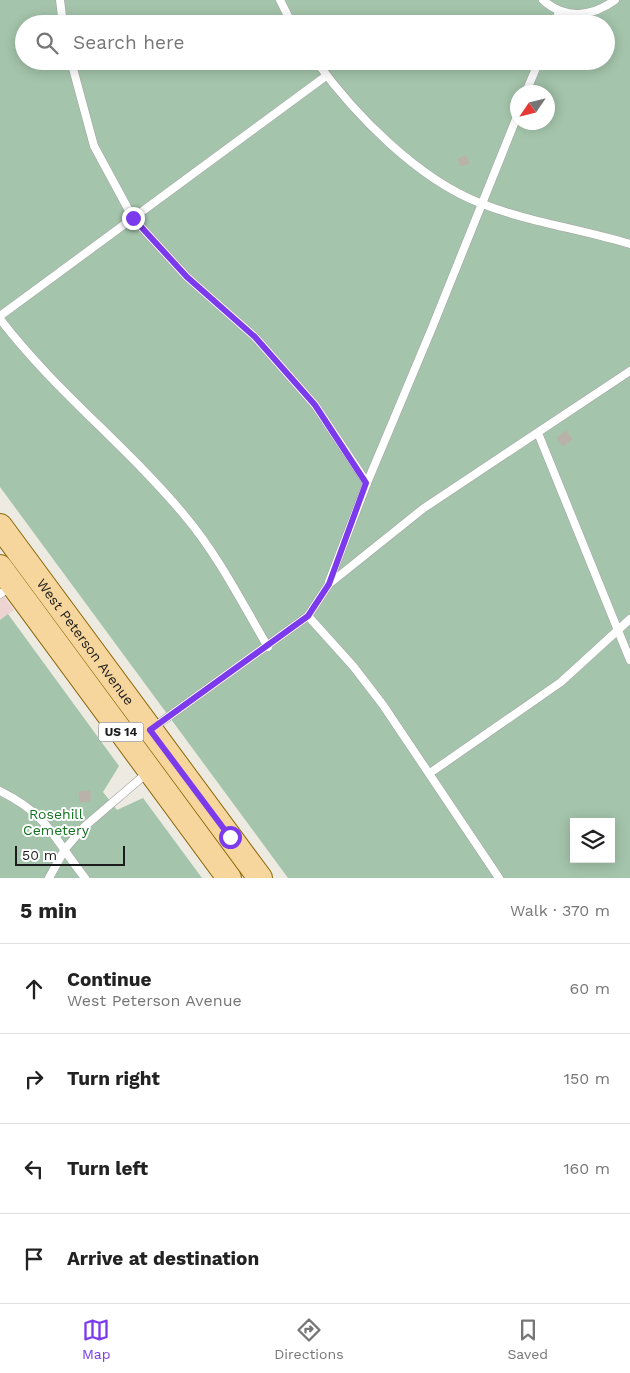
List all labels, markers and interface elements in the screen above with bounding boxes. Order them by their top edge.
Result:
search box [15,15,615,70]
icon: search [33,29,61,57]
text: Search here [73,31,184,54]
north arrow [510,85,555,130]
route end [122,207,145,230]
street label: West Peterson Avenue [34,576,137,708]
road number: US 14 [98,722,144,742]
park label: Rosehill Cemetery [23,806,90,838]
map controls [570,818,615,863]
button: layers [570,818,615,863]
route start [219,826,242,849]
scale bar [15,843,125,866]
text: 50 m [22,847,57,863]
text: 5 min [20,898,77,923]
text: Walk · 370 m [510,901,610,920]
text: Continue [67,968,151,991]
icon: ahead [20,975,48,1003]
text: 60 m [570,979,610,998]
text: West Peterson Avenue [67,991,242,1010]
icon: right [20,1065,48,1093]
text: Turn right [67,1067,160,1090]
text: 150 m [564,1069,610,1088]
icon: left [20,1155,48,1183]
text: Turn left [67,1157,148,1180]
text: 160 m [563,1159,610,1178]
icon: arrive [20,1245,48,1273]
text: Arrive at destination [67,1247,259,1270]
tab: Map [82,1316,111,1362]
tab: Directions [274,1316,344,1362]
tab: Saved [507,1316,548,1362]

